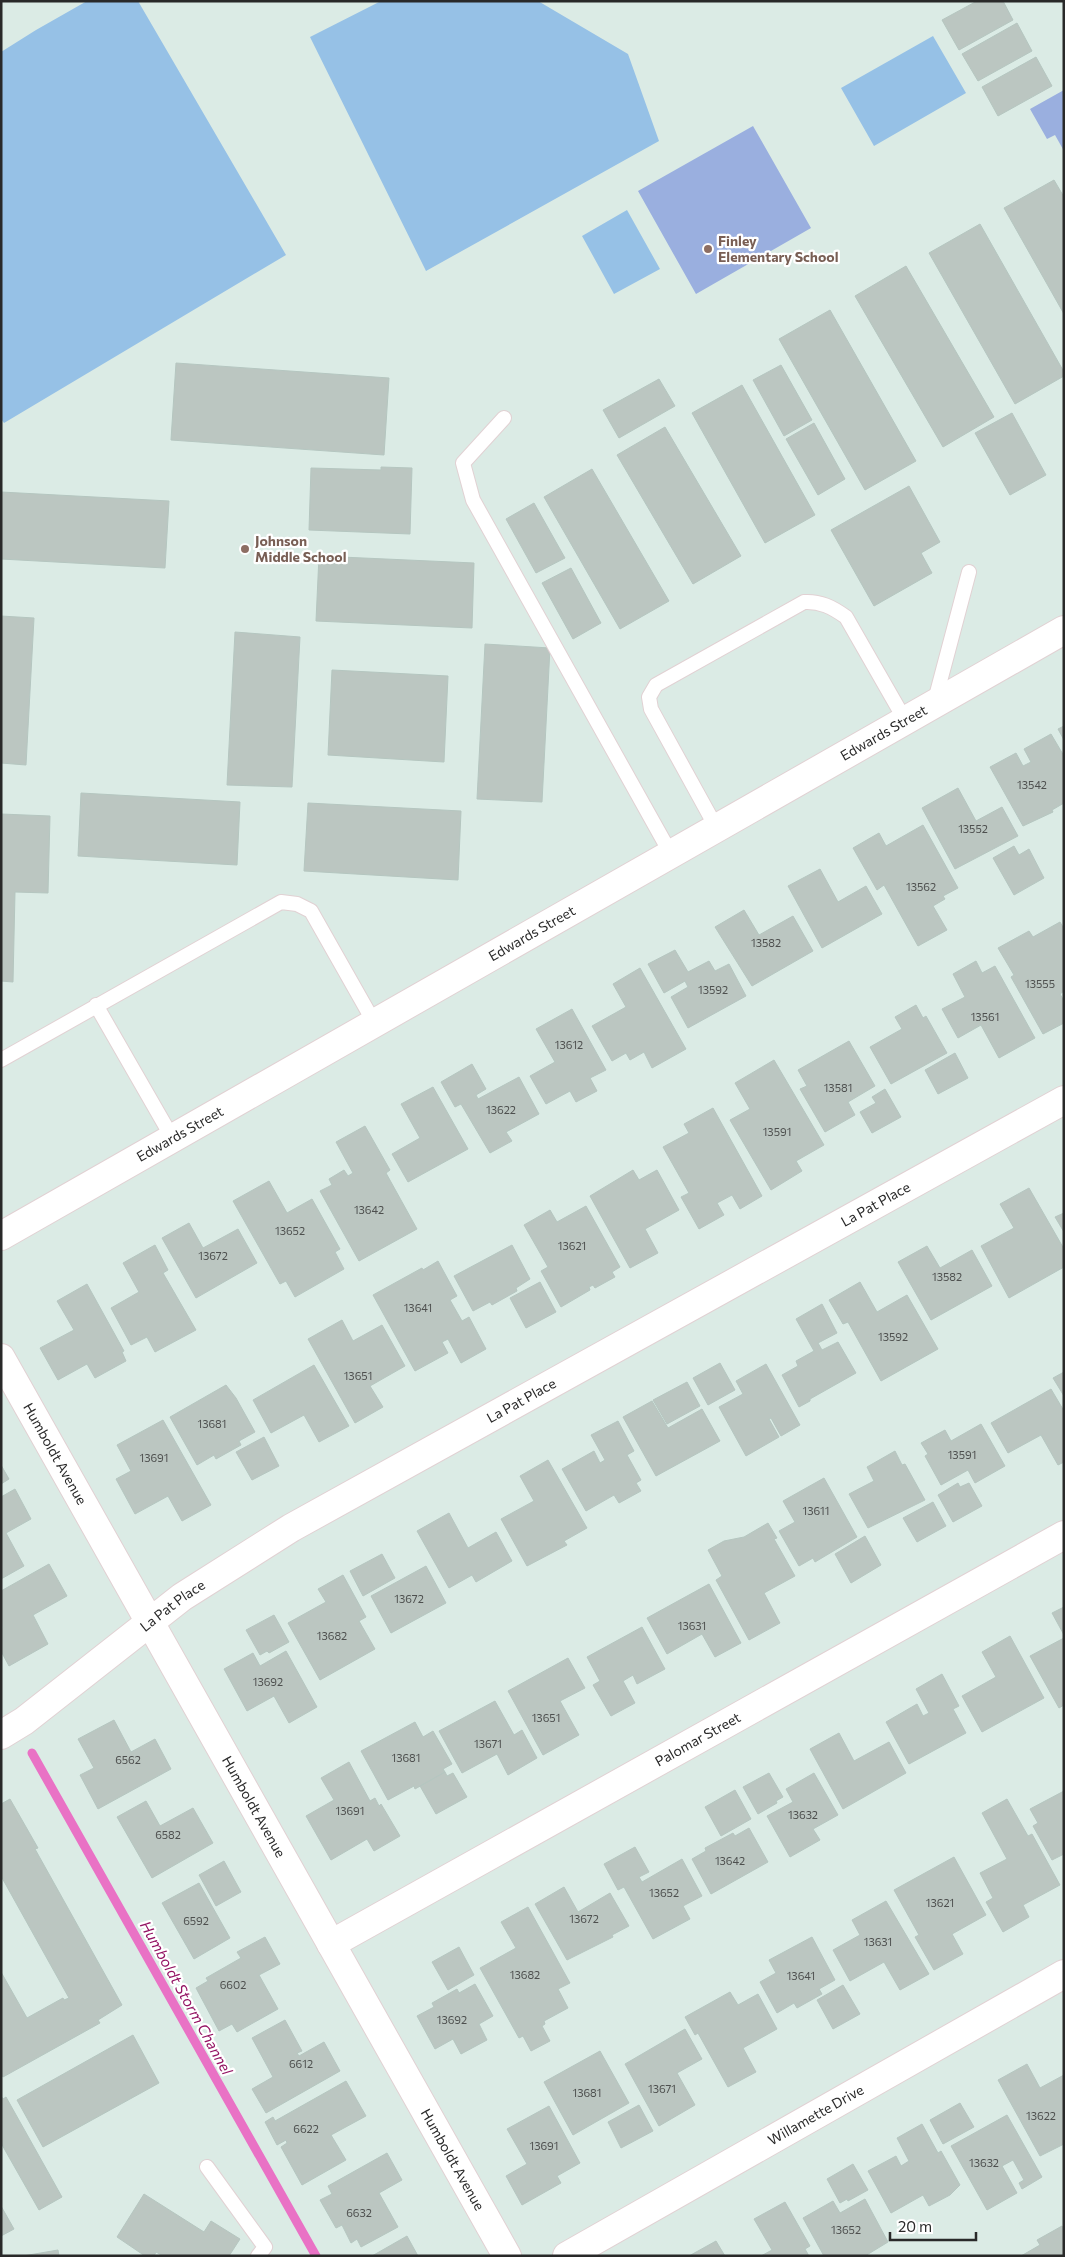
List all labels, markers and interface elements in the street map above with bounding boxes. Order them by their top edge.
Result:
place label: Finley Elementary School [718,232,838,265]
marker: Finley Elementary School [702,243,714,255]
place label: Johnson Middle School [255,532,346,565]
marker: Johnson Middle School [239,543,251,555]
street label: Edwards Street [837,701,930,764]
house number: 13542 [1017,778,1047,791]
house number: 13552 [958,822,988,835]
house number: 13562 [906,880,936,893]
street label: Edwards Street [485,901,578,964]
house number: 13582 [751,936,781,949]
house number: 13555 [1025,977,1055,990]
house number: 13592 [698,983,728,996]
house number: 13561 [971,1010,999,1023]
house number: 13612 [555,1038,583,1051]
house number: 13581 [824,1081,852,1094]
street label: Edwards Street [133,1102,226,1165]
house number: 13622 [486,1103,516,1116]
house number: 13591 [763,1125,791,1138]
street label: La Pat Place [838,1178,913,1230]
house number: 13642 [354,1203,384,1216]
house number: 13652 [275,1224,305,1237]
house number: 13621 [558,1239,586,1252]
house number: 13672 [198,1249,228,1262]
house number: 13582 [932,1270,962,1283]
house number: 13641 [404,1301,432,1314]
house number: 13592 [878,1330,908,1343]
house number: 13651 [344,1369,372,1382]
street label: La Pat Place [483,1374,559,1426]
street label: Humboldt Avenue [20,1400,91,1507]
house number: 13681 [197,1417,227,1430]
house number: 13591 [948,1448,976,1461]
house number: 13691 [140,1451,168,1464]
house number: 13611 [802,1504,830,1517]
street label: La Pat Place [136,1576,208,1635]
house number: 13672 [394,1592,424,1605]
house number: 13631 [678,1619,706,1632]
house number: 13682 [317,1629,347,1642]
house number: 13692 [253,1675,283,1688]
street label: Palomar Street [652,1708,744,1770]
house number: 13651 [532,1711,560,1724]
house number: 13671 [474,1737,502,1750]
house number: 13681 [391,1751,421,1764]
house number: 6562 [115,1753,141,1766]
street label: Humboldt Avenue [219,1753,290,1860]
house number: 13691 [336,1804,364,1817]
house number: 13632 [788,1808,818,1821]
house number: 6582 [155,1828,181,1841]
house number: 13642 [715,1854,745,1867]
house number: 13652 [649,1886,679,1899]
house number: 13621 [926,1896,954,1909]
house number: 13672 [569,1912,599,1925]
house number: 6592 [183,1914,209,1927]
water label: Humboldt Storm Channel [137,1917,237,2079]
house number: 13631 [864,1935,892,1948]
house number: 13682 [510,1968,540,1981]
house number: 13641 [787,1969,815,1982]
house number: 6602 [220,1978,246,1991]
house number: 13692 [437,2013,467,2026]
house number: 6612 [289,2057,313,2070]
street label: Willamette Drive [765,2081,866,2148]
house number: 13671 [648,2082,676,2095]
house number: 13681 [572,2086,602,2099]
street label: Humboldt Avenue [418,2105,488,2213]
house number: 13622 [1026,2109,1056,2122]
house number: 6622 [293,2122,319,2135]
house number: 13691 [530,2139,558,2152]
house number: 13632 [969,2156,999,2169]
house number: 6632 [346,2206,372,2219]
scale bar [890,2210,976,2242]
text: 20 m [898,2217,932,2235]
house number: 13652 [831,2223,861,2236]

